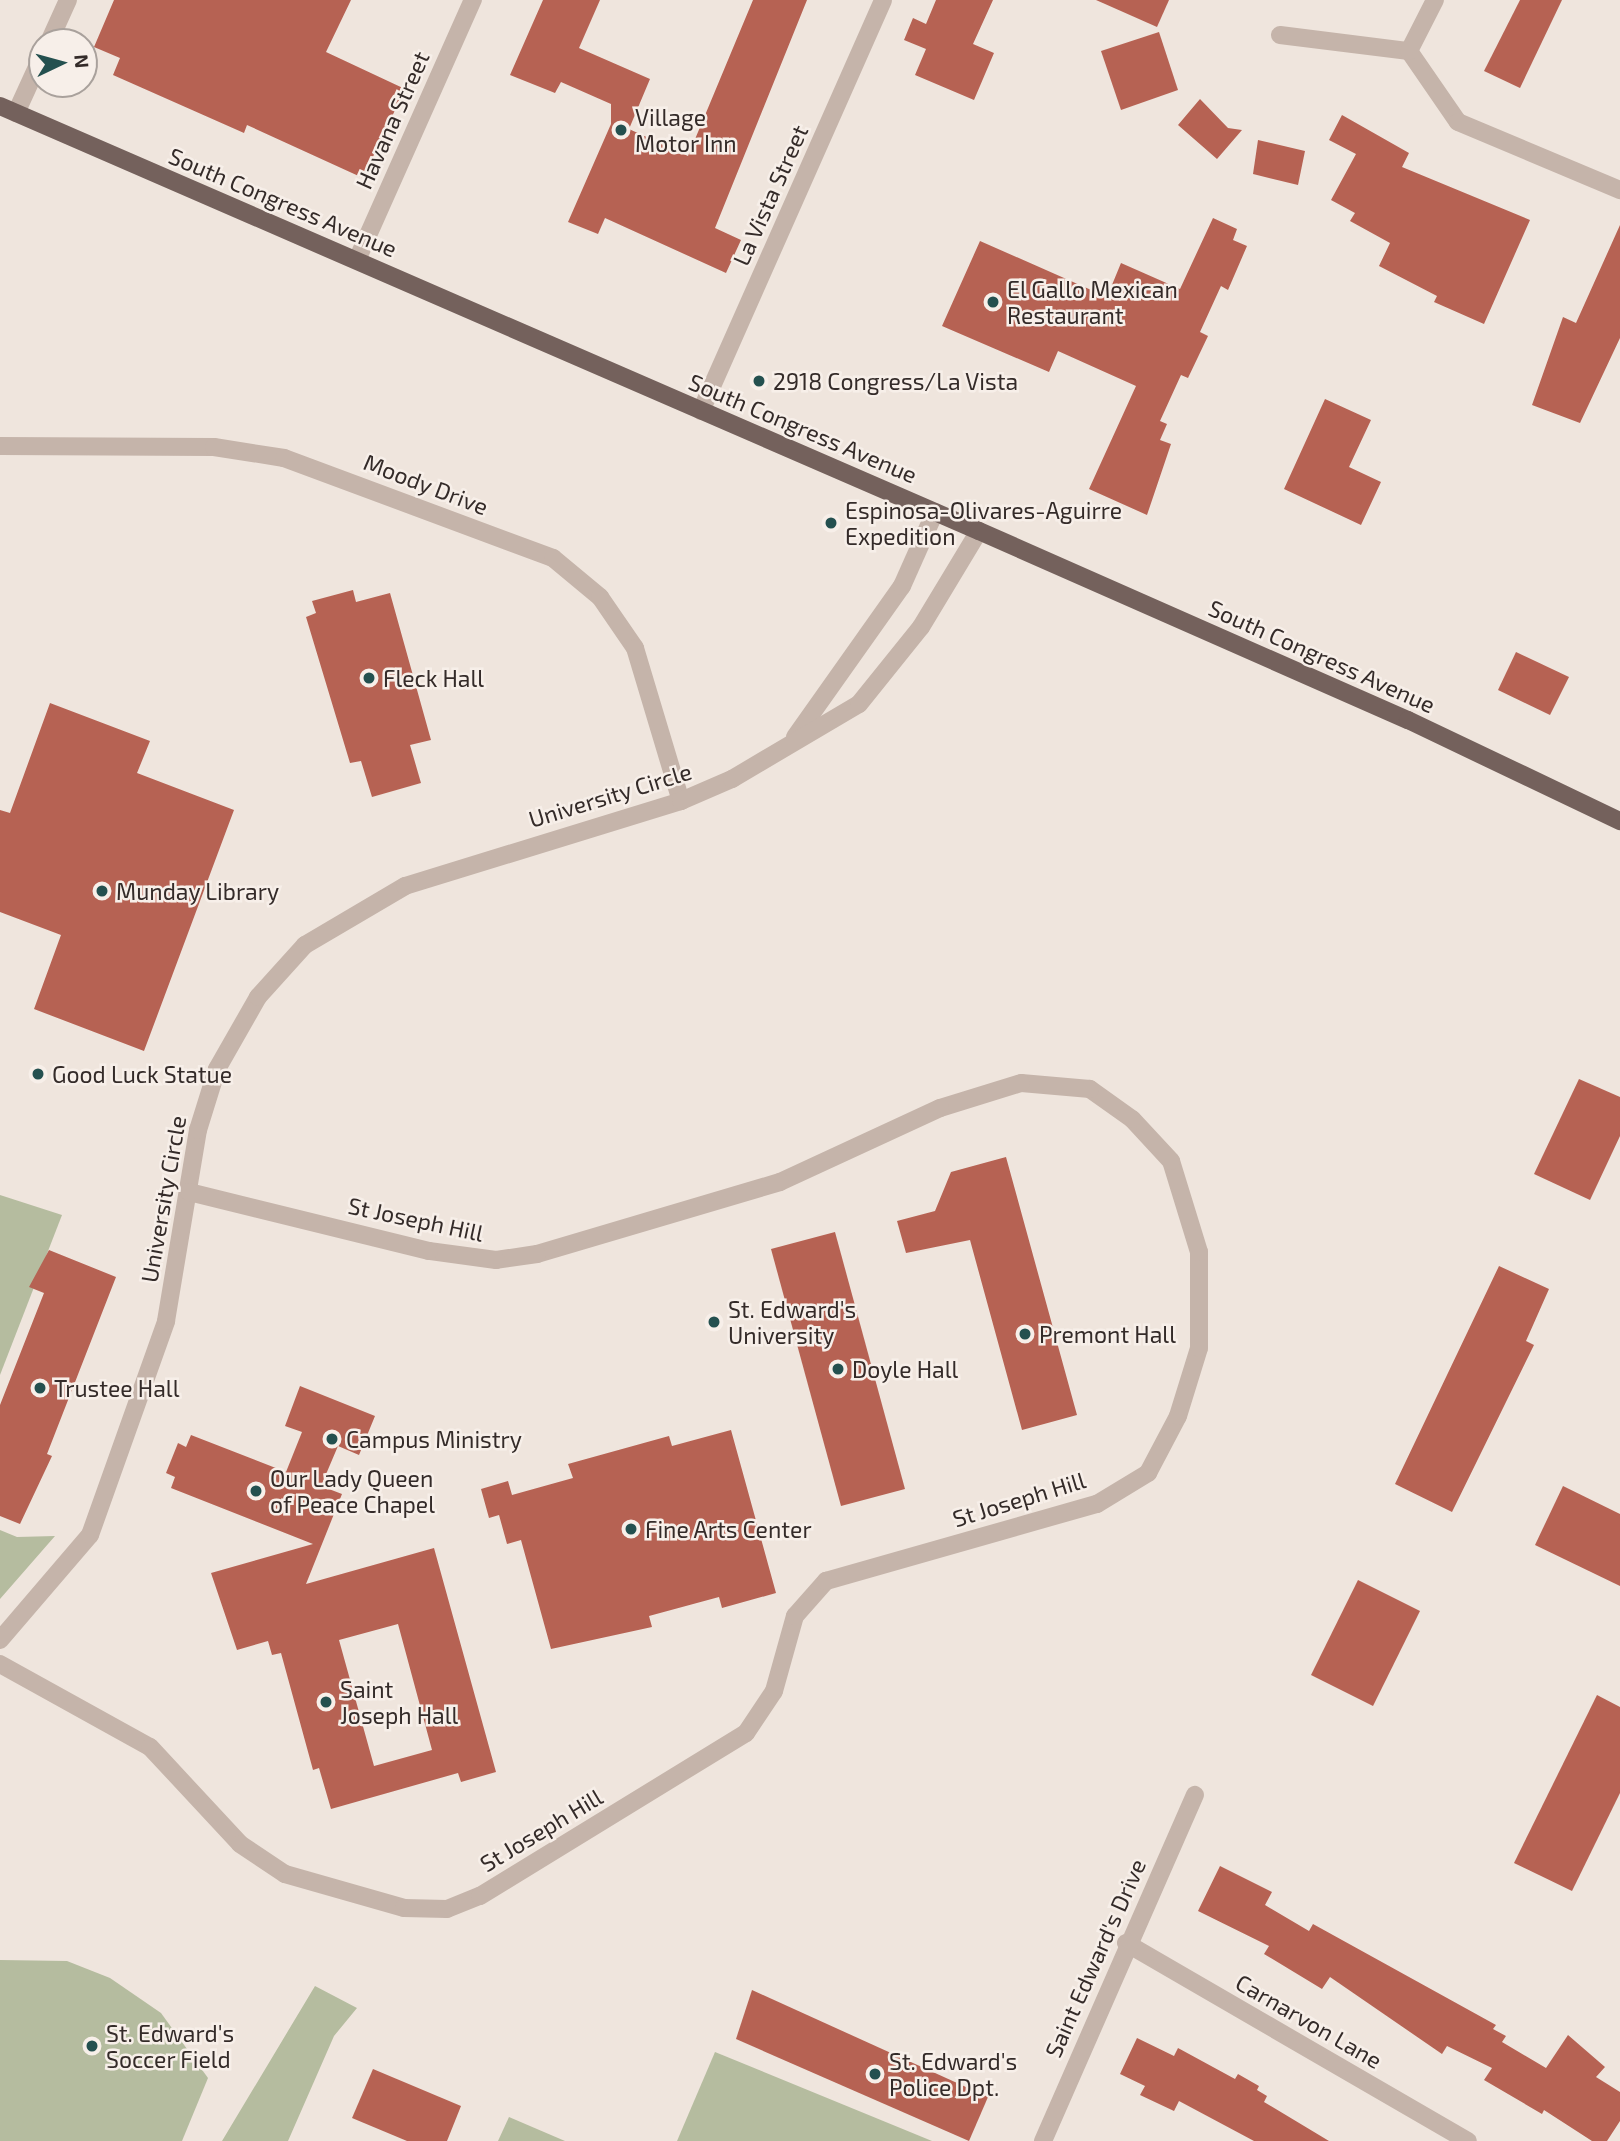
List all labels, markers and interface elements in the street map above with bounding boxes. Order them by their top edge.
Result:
north arrow [28,28,98,98]
street label: Havana Street [349,47,435,193]
text: N [70,53,94,69]
place label: Village Motor Inn [635,103,737,157]
street label: La Vista Street [727,120,813,270]
marker: Village Motor Inn [613,122,629,138]
street label: South Congress Avenue [165,141,401,263]
place label: El Gallo Mexican Restaurant [1007,275,1178,329]
marker: El Gallo Mexican Restaurant [985,294,1001,310]
street label: South Congress Avenue [685,367,921,489]
place label: 2918 Congress/La Vista [773,367,1019,395]
marker: 2918 Congress/La Vista [751,373,767,389]
street label: Moody Drive [360,448,492,520]
place label: Espinosa-Olivares-Aguirre Expedition [845,496,1122,550]
marker: Espinosa-Olivares-Aguirre Expedition [823,515,839,531]
street label: South Congress Avenue [1204,593,1440,719]
place label: Fleck Hall [383,664,484,692]
marker: Fleck Hall [361,670,377,686]
street label: University Circle [525,757,695,833]
place label: Munday Library [116,877,280,905]
marker: Munday Library [94,883,110,899]
place label: Good Luck Statue [52,1060,232,1088]
marker: Good Luck Statue [30,1066,46,1082]
street label: University Circle [135,1113,191,1285]
street label: St Joseph Hill [346,1191,486,1247]
place label: St. Edward's University [728,1295,856,1349]
marker: St. Edward's University [706,1314,722,1330]
place label: Premont Hall [1039,1320,1176,1348]
marker: Premont Hall [1017,1326,1033,1342]
place label: Doyle Hall [852,1355,958,1383]
marker: Doyle Hall [830,1361,846,1377]
place label: Trustee Hall [54,1374,179,1402]
marker: Trustee Hall [32,1380,48,1396]
place label: Campus Ministry [346,1425,522,1453]
marker: Campus Ministry [324,1431,340,1447]
place label: Our Lady Queen of Peace Chapel [270,1464,435,1518]
street label: St Joseph Hill [949,1466,1089,1532]
marker: Our Lady Queen of Peace Chapel [248,1483,264,1499]
place label: Fine Arts Center [645,1515,812,1543]
marker: Fine Arts Center [623,1521,639,1537]
place label: Saint Joseph Hall [340,1675,458,1729]
marker: Saint Joseph Hall [318,1694,334,1710]
street label: St Joseph Hill [475,1783,607,1877]
street label: Saint Edward's Drive [1039,1854,1151,2062]
street label: Carnarvon Lane [1231,1968,1387,2074]
place label: St. Edward's Soccer Field [106,2019,234,2073]
marker: St. Edward's Soccer Field [84,2038,100,2054]
place label: St. Edward's Police Dpt. [889,2047,1017,2101]
marker: St. Edward's Police Dpt. [867,2066,883,2082]

